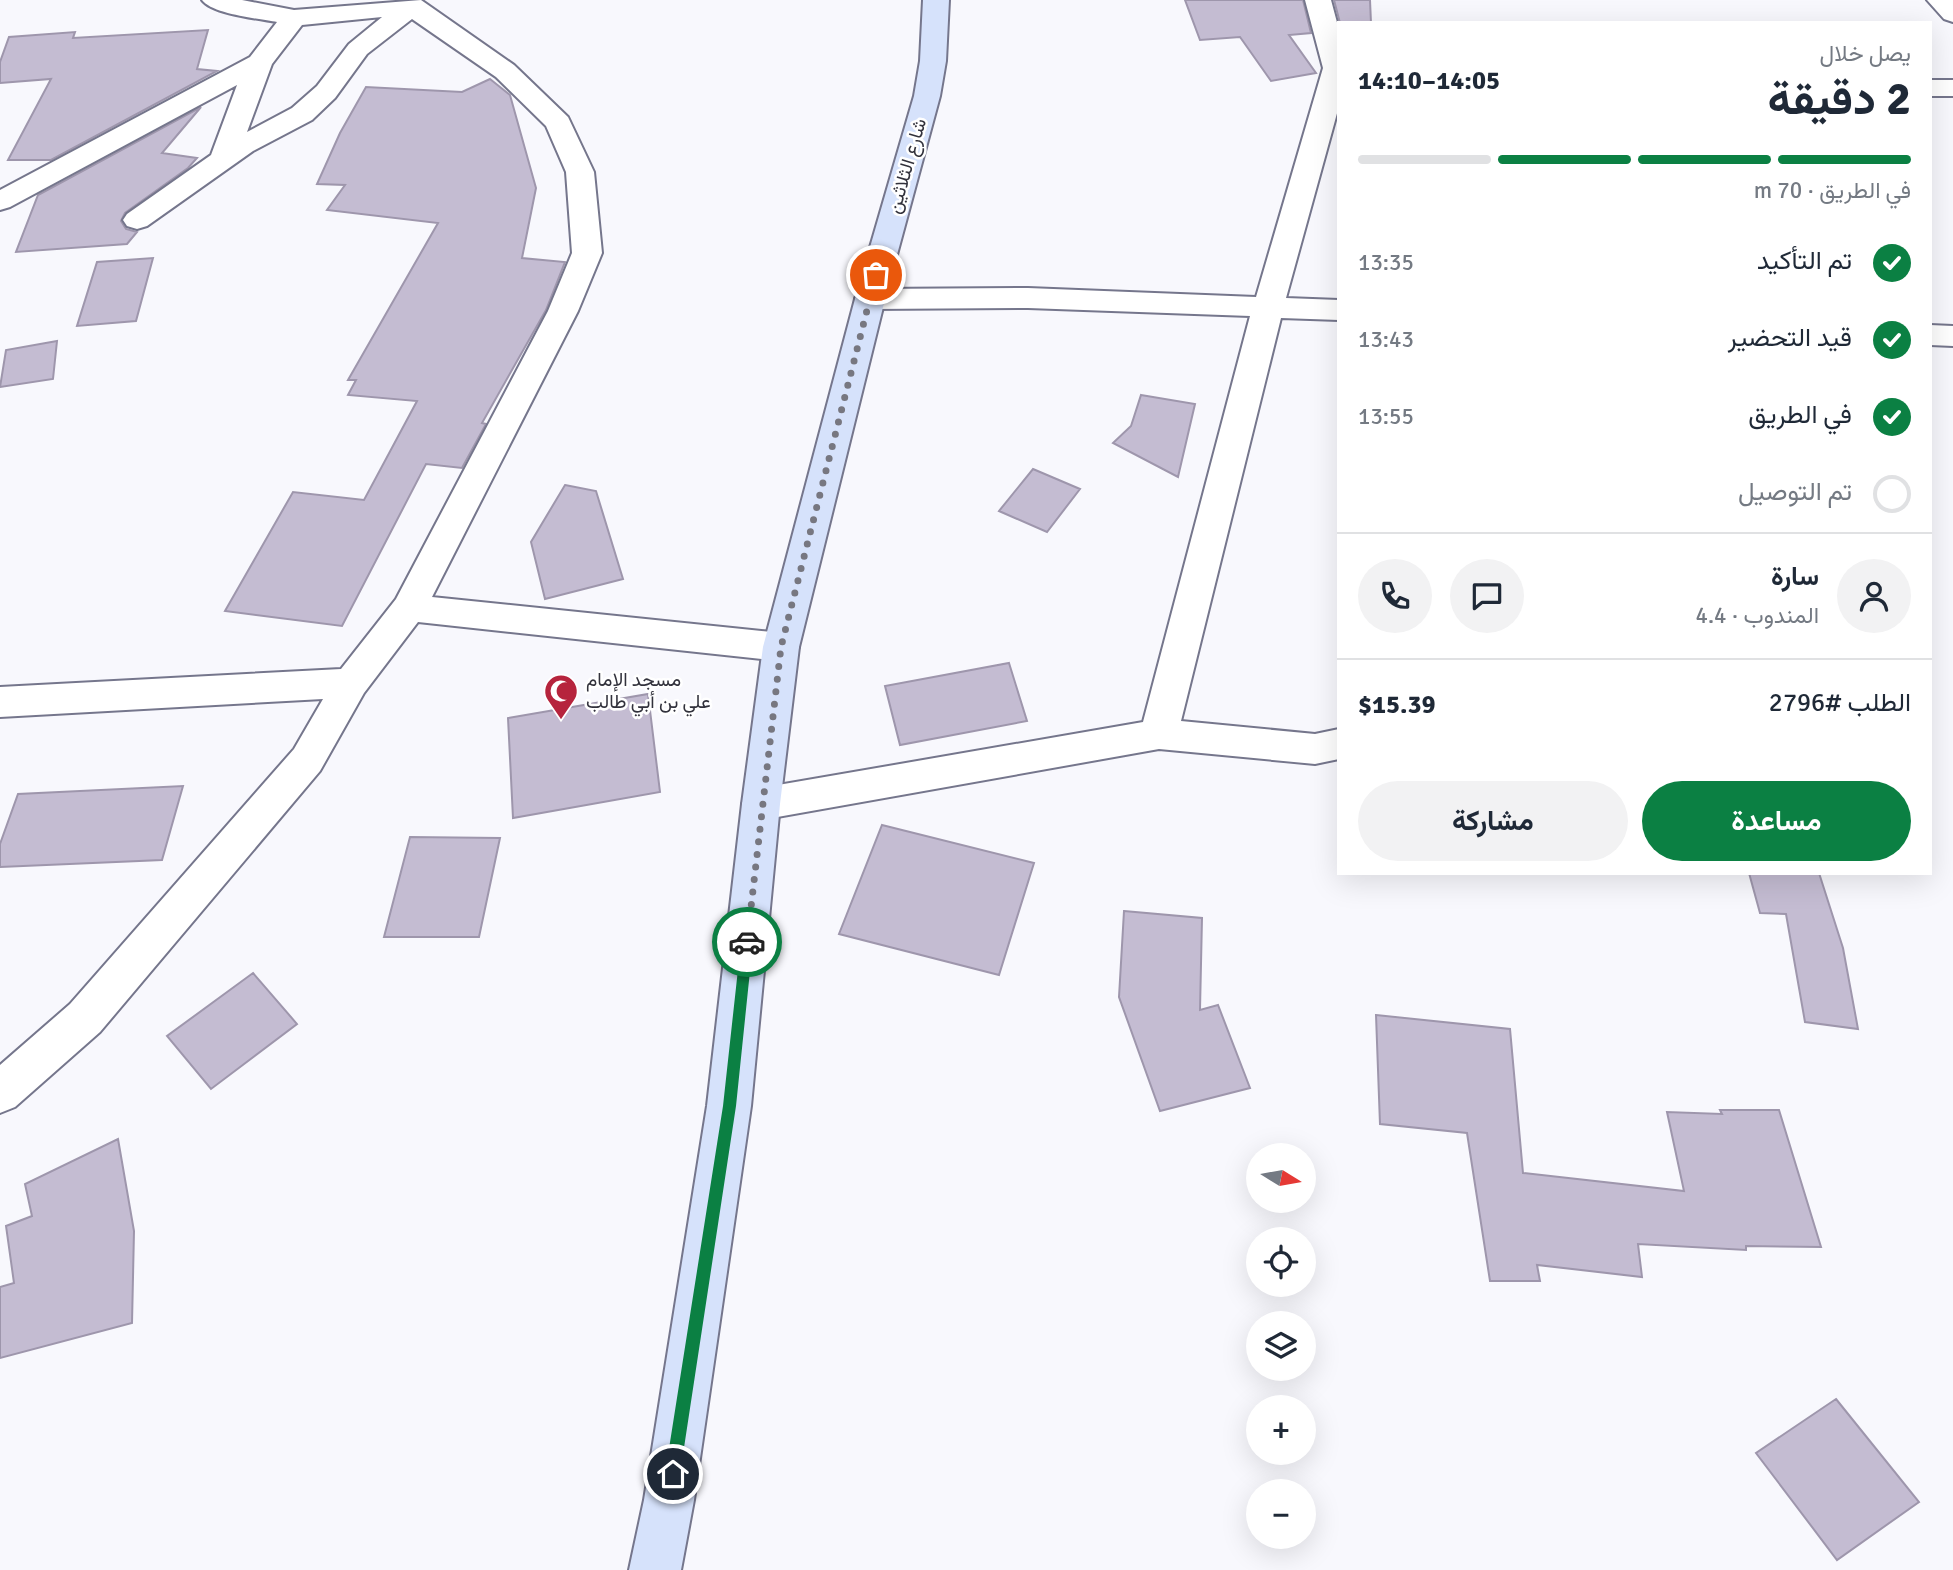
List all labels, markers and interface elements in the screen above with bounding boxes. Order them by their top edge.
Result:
text: يصل خلال [1820,39,1911,68]
text: 14:05–14:10 [1358,65,1500,97]
text: 2 دقيقة [1768,71,1911,127]
street label: شارع الثلاثين [882,116,932,216]
text: في الطريق · 70 m [1754,176,1911,205]
icon: check [1873,244,1911,282]
pin [846,245,906,305]
text: تم التأكيد [1757,245,1852,277]
text: 13:35 [1358,248,1414,277]
icon: bag [857,256,895,294]
icon: check [1873,321,1911,359]
text: قيد التحضير [1728,322,1852,354]
text: 13:43 [1358,325,1414,354]
icon: check [1873,398,1911,436]
text: في الطريق [1748,399,1852,431]
text: 13:55 [1358,402,1414,431]
text: تم التوصيل [1738,476,1852,508]
button: phone [1358,559,1432,633]
button: chat [1450,559,1524,633]
button: person [1837,559,1911,633]
text: سارة [1771,561,1819,593]
text: المندوب · 4.4 [1696,601,1819,630]
place label: مسجد الإمام علي بن أبي طالب [586,668,711,717]
mosque icon: مسجد الإمام علي بن أبي طالب [542,672,580,721]
text: الطلب #2796 [1769,687,1911,719]
text: $15.39 [1358,689,1436,721]
button: مشاركة [1358,781,1628,861]
button: مساعدة [1642,781,1911,861]
courier [712,907,782,977]
icon: car [728,923,766,961]
north arrow [1246,1143,1316,1213]
map controls [1246,1143,1316,1549]
button: locate [1246,1227,1316,1297]
button: layers [1246,1311,1316,1381]
button: + [1246,1395,1316,1465]
pin [643,1444,703,1504]
icon: home [654,1455,692,1493]
button: − [1246,1479,1316,1549]

